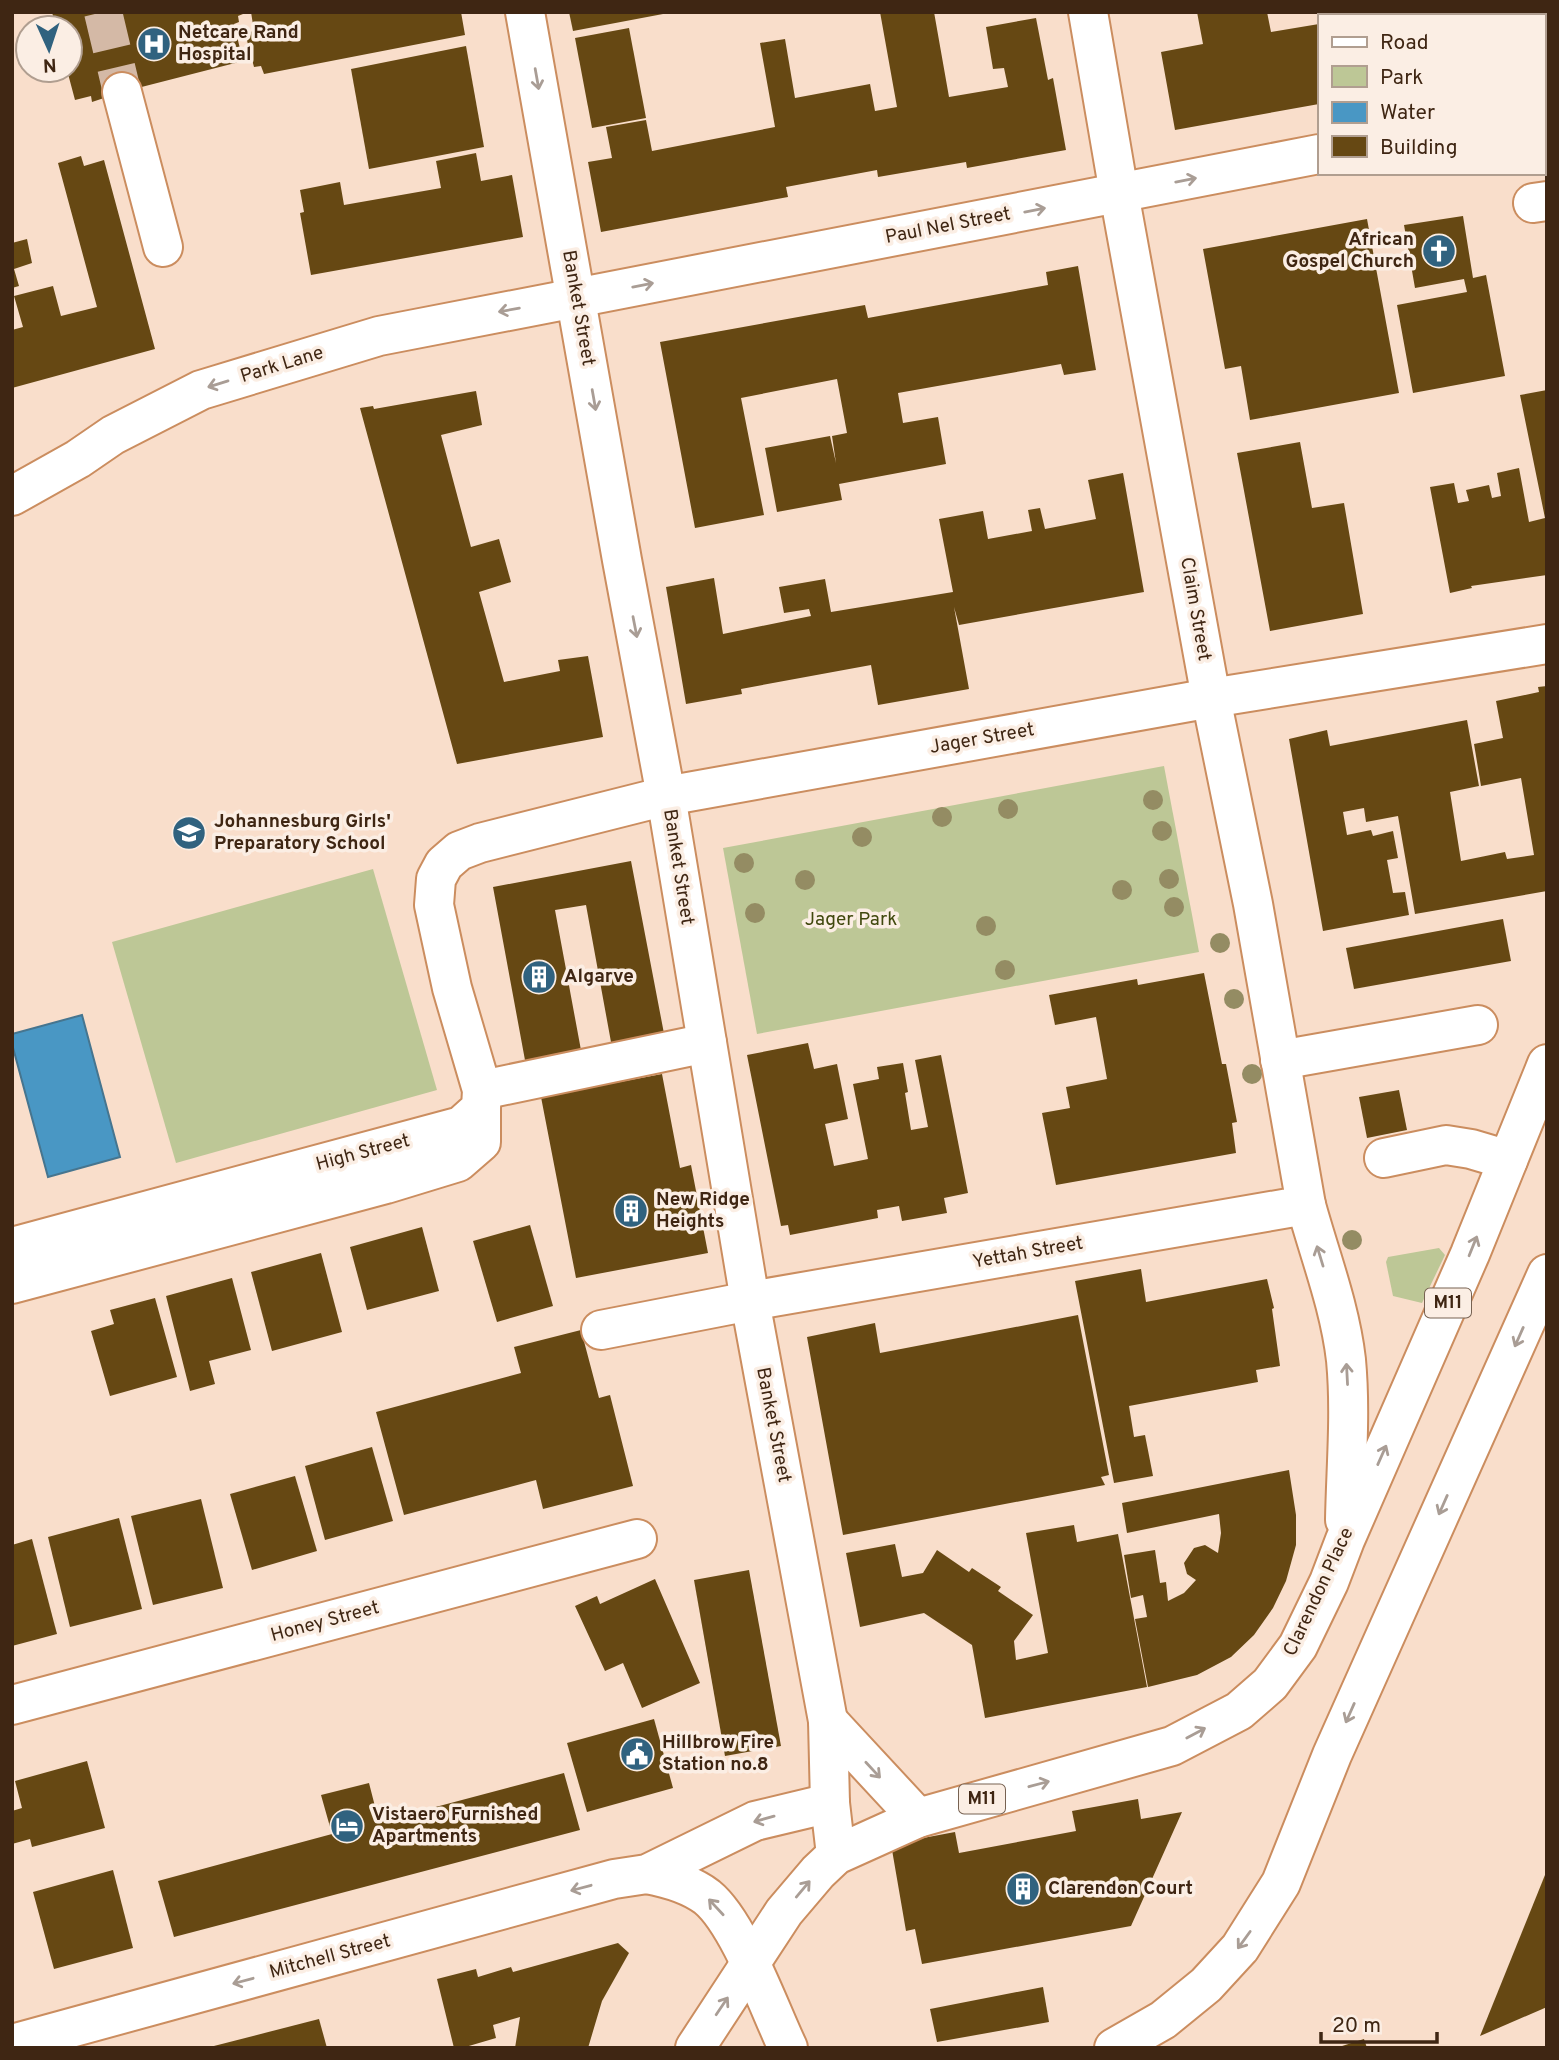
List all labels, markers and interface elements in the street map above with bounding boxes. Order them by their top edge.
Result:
north arrow [14,14,84,84]
legend [1318,14,1545,175]
place label: Netcare Rand Hospital [178,21,299,67]
hospital icon: Netcare Rand Hospital [135,25,173,63]
text: Road [1380,30,1429,57]
text: N [42,52,57,76]
text: Park [1380,65,1423,92]
one-way arrow [531,67,544,90]
text: Water [1380,100,1435,127]
text: Building [1380,135,1458,162]
one-way arrow [1174,173,1197,187]
street label: Paul Nel Street [883,202,1013,250]
one-way arrow [1023,202,1046,216]
place label: African Gospel Church [1286,228,1414,274]
church icon: African Gospel Church [1420,232,1458,270]
street label: Banket Street [556,248,600,368]
one-way arrow [631,278,654,292]
one-way arrow [498,304,521,318]
street label: Park Lane [237,341,327,389]
one-way arrow [207,379,229,392]
one-way arrow [588,388,601,411]
street label: Claim Street [1174,555,1216,663]
one-way arrow [628,615,642,638]
street label: Jager Street [928,718,1036,760]
street label: Banket Street [657,807,699,927]
place label: Johannesburg Girls' Preparatory School [214,810,391,856]
school or university icon: Johannesburg Girls' Preparatory School [170,814,208,852]
park label: Jager Park [805,908,897,932]
building icon: Algarve [520,958,558,996]
place label: Algarve [564,965,634,989]
street label: High Street [313,1129,413,1177]
place label: New Ridge Heights [656,1188,750,1234]
building icon: New Ridge Heights [612,1192,650,1230]
street label: Yettah Street [971,1231,1085,1275]
one-way arrow [1467,1236,1480,1258]
one-way arrow [1313,1245,1326,1267]
road number: M11 [1425,1288,1471,1318]
one-way arrow [1511,1326,1524,1347]
one-way arrow [1340,1362,1353,1385]
street label: Banket Street [750,1365,796,1485]
one-way arrow [1376,1445,1389,1466]
one-way arrow [1436,1494,1449,1516]
street label: Clarendon Place [1279,1524,1359,1660]
street label: Honey Street [268,1596,382,1648]
one-way arrow [1343,1702,1356,1724]
one-way arrow [1185,1726,1206,1740]
place label: Hillbrow Fire Station no.8 [662,1731,774,1777]
public building icon: Hillbrow Fire Station no.8 [618,1735,656,1773]
one-way arrow [865,1761,882,1778]
one-way arrow [1027,1776,1049,1789]
road number: M11 [959,1784,1005,1814]
place label: Vistaero Furnished Apartments [372,1803,538,1849]
hotel icon: Vistaero Furnished Apartments [328,1807,366,1845]
one-way arrow [754,1813,776,1826]
building icon: Clarendon Court [1004,1870,1042,1908]
place label: Clarendon Court [1048,1877,1193,1901]
one-way arrow [795,1881,811,1899]
one-way arrow [570,1883,592,1896]
one-way arrow [707,1899,724,1916]
street label: Mitchell Street [267,1929,393,1985]
one-way arrow [1237,1930,1252,1949]
one-way arrow [233,1975,255,1988]
one-way arrow [715,1997,729,2017]
scale bar [1321,2000,1436,2044]
text: 20 m [1332,2013,1381,2040]

